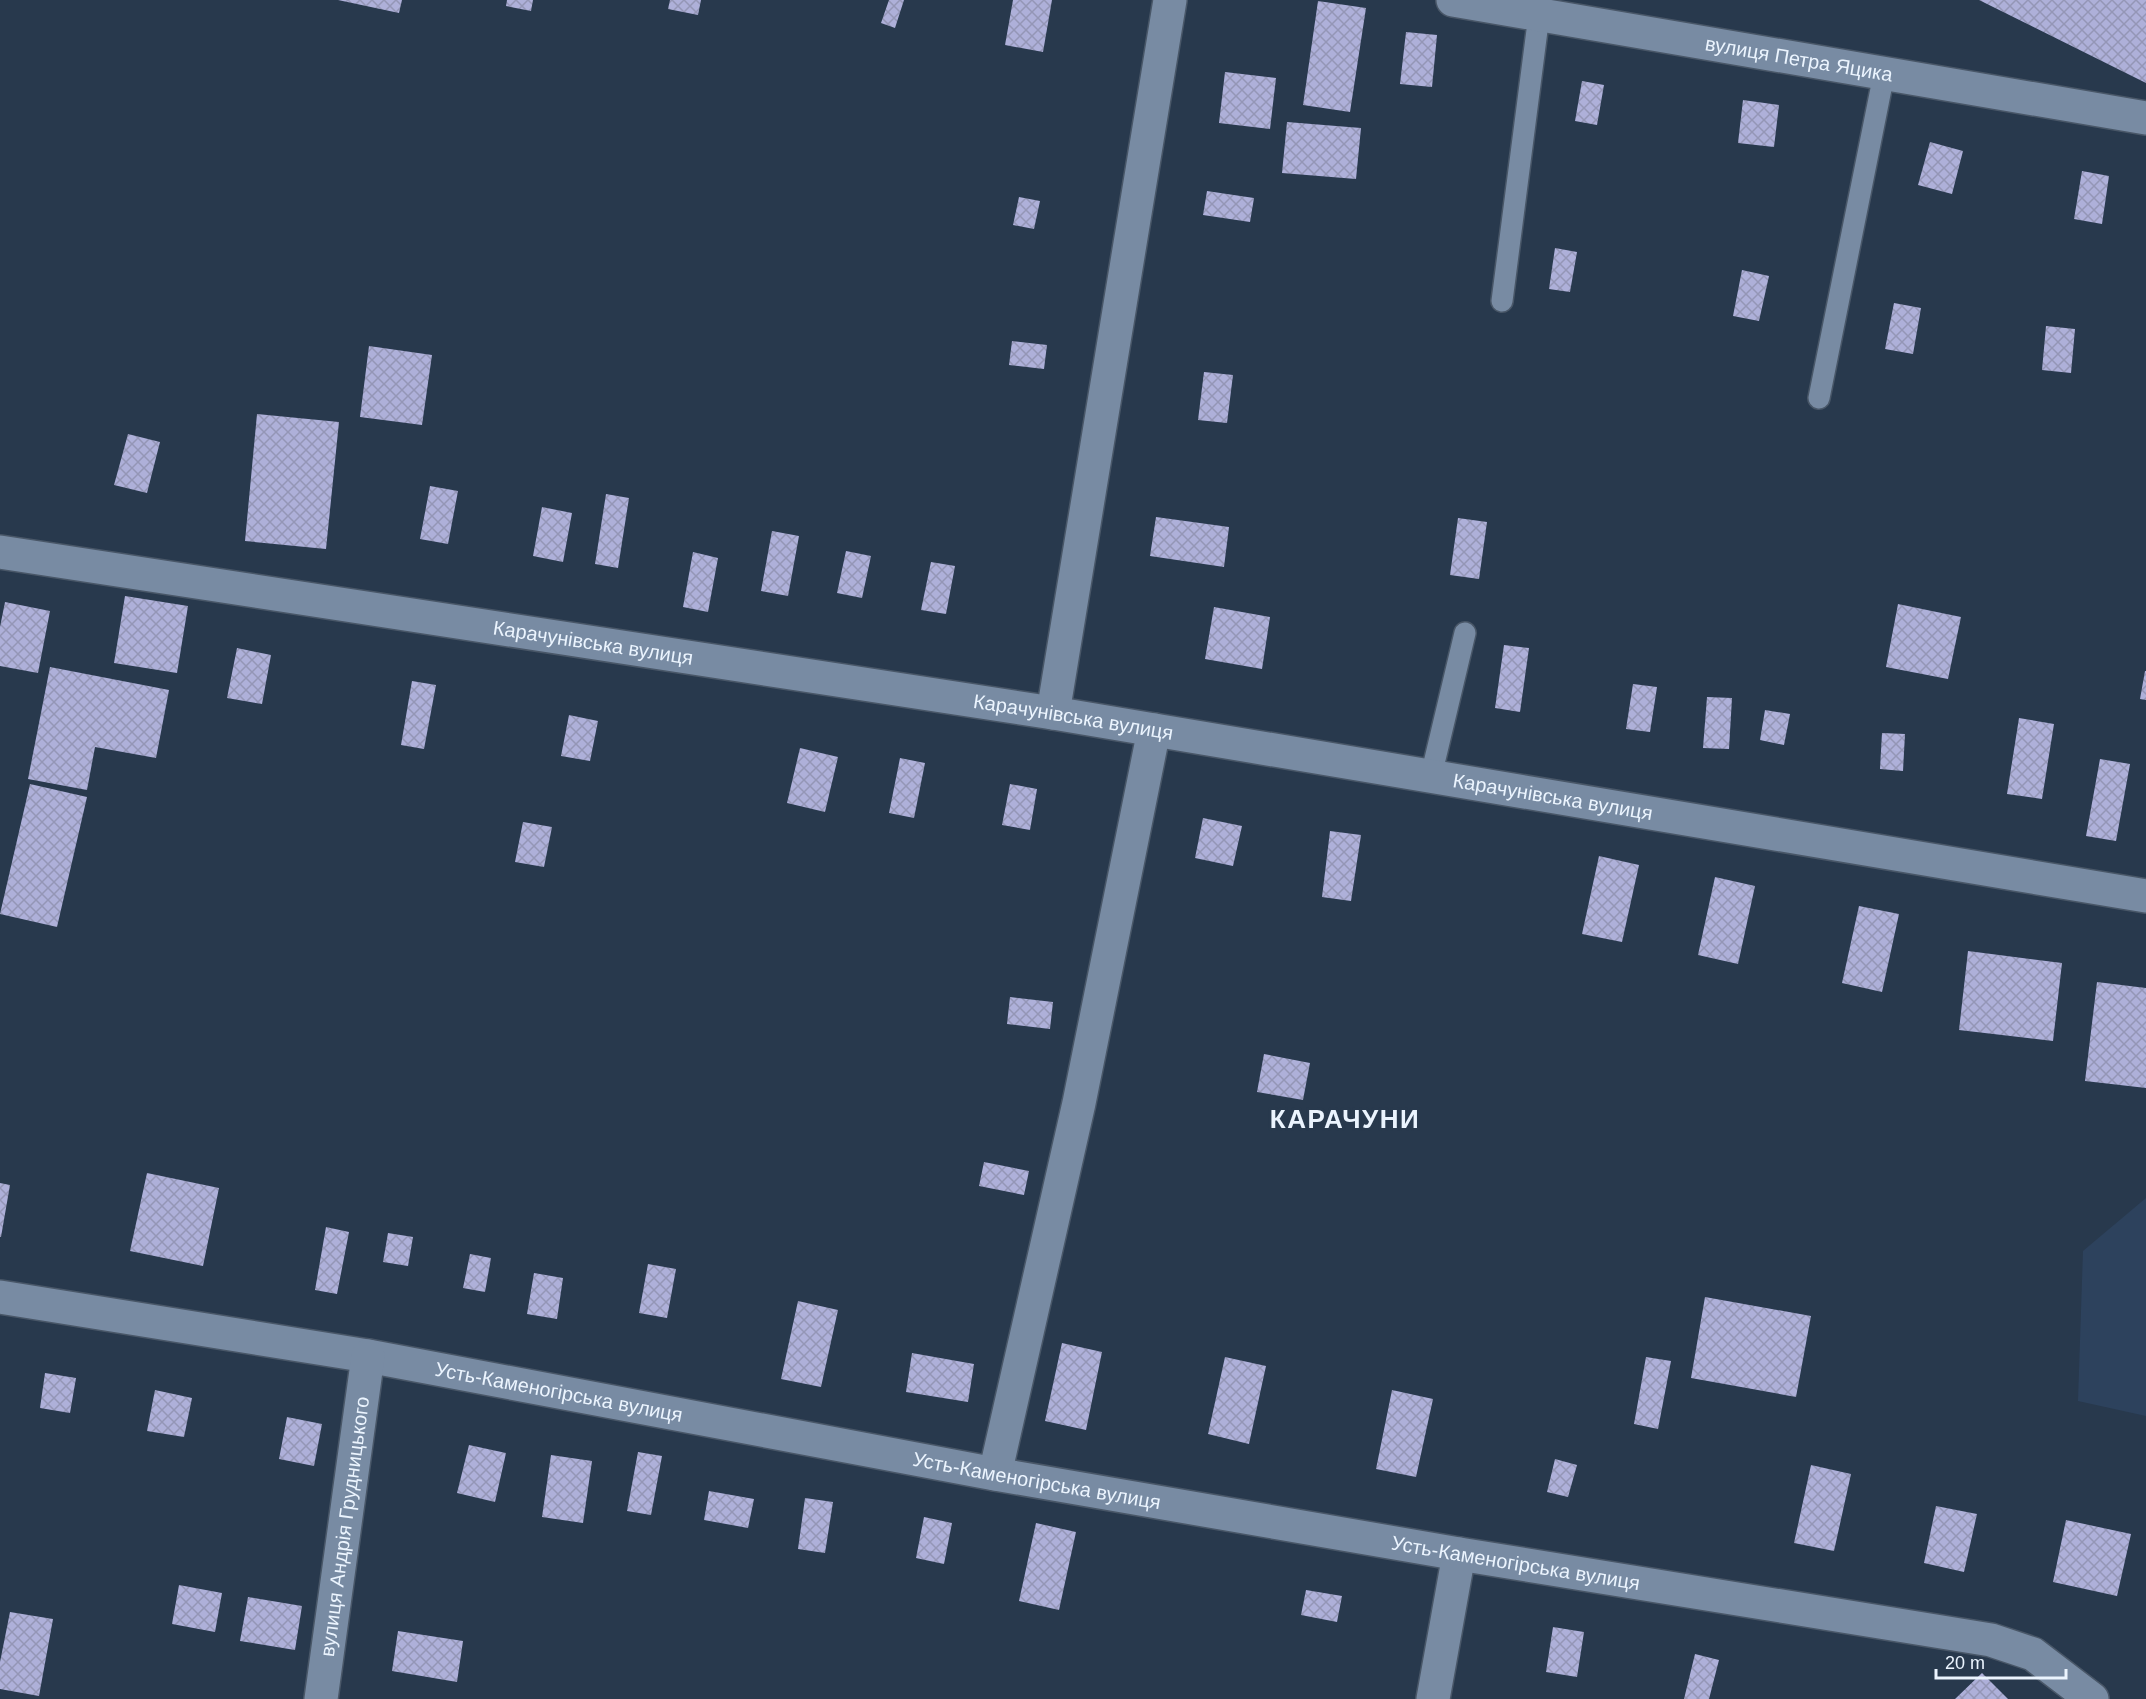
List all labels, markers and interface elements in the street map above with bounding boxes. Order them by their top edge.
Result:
street label: вулиця Петра Яцика [1704,32,1895,86]
street label: Карачунівська вулиця [492,617,695,669]
street label: Карачунівська вулиця [972,690,1175,744]
street label: Карачунівська вулиця [1451,769,1654,824]
district label: КАРАЧУНИ [1270,1104,1420,1134]
street label: Усть-Каменогірська вулиця [433,1358,685,1426]
street label: вулиця Андрія Грудницького [316,1395,373,1658]
street label: Усть-Каменогірська вулиця [911,1448,1162,1513]
street label: Усть-Каменогірська вулиця [1390,1532,1642,1594]
scale bar [1936,1642,2066,1680]
text: 20 m [1945,1653,1985,1673]

